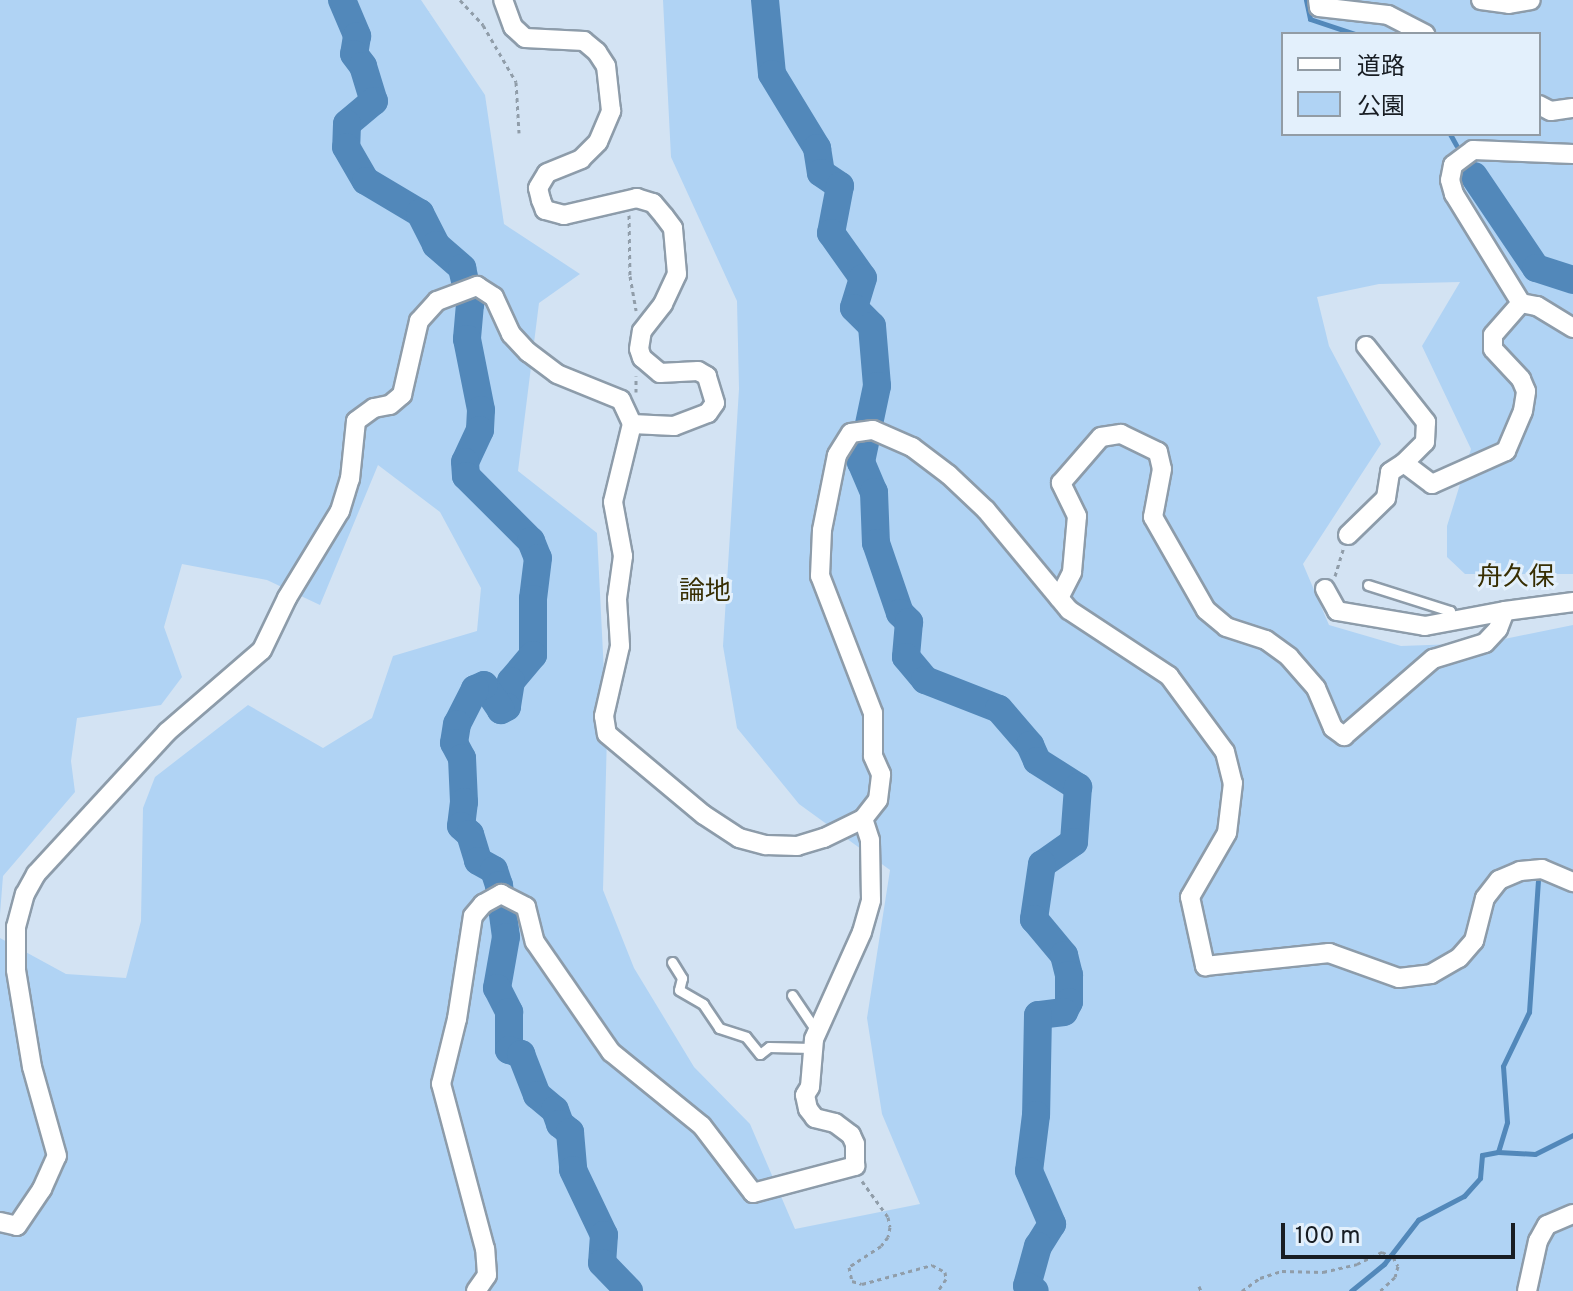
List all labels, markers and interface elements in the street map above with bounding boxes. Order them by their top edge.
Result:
legend [1281,32,1541,136]
text: 道路 [1357,53,1405,83]
text: 公園 [1357,93,1405,123]
district label: 舟久保 [1477,563,1555,595]
district label: 論地 [679,577,731,609]
scale bar [1285,1207,1519,1257]
text: 100 m [1295,1222,1361,1252]

